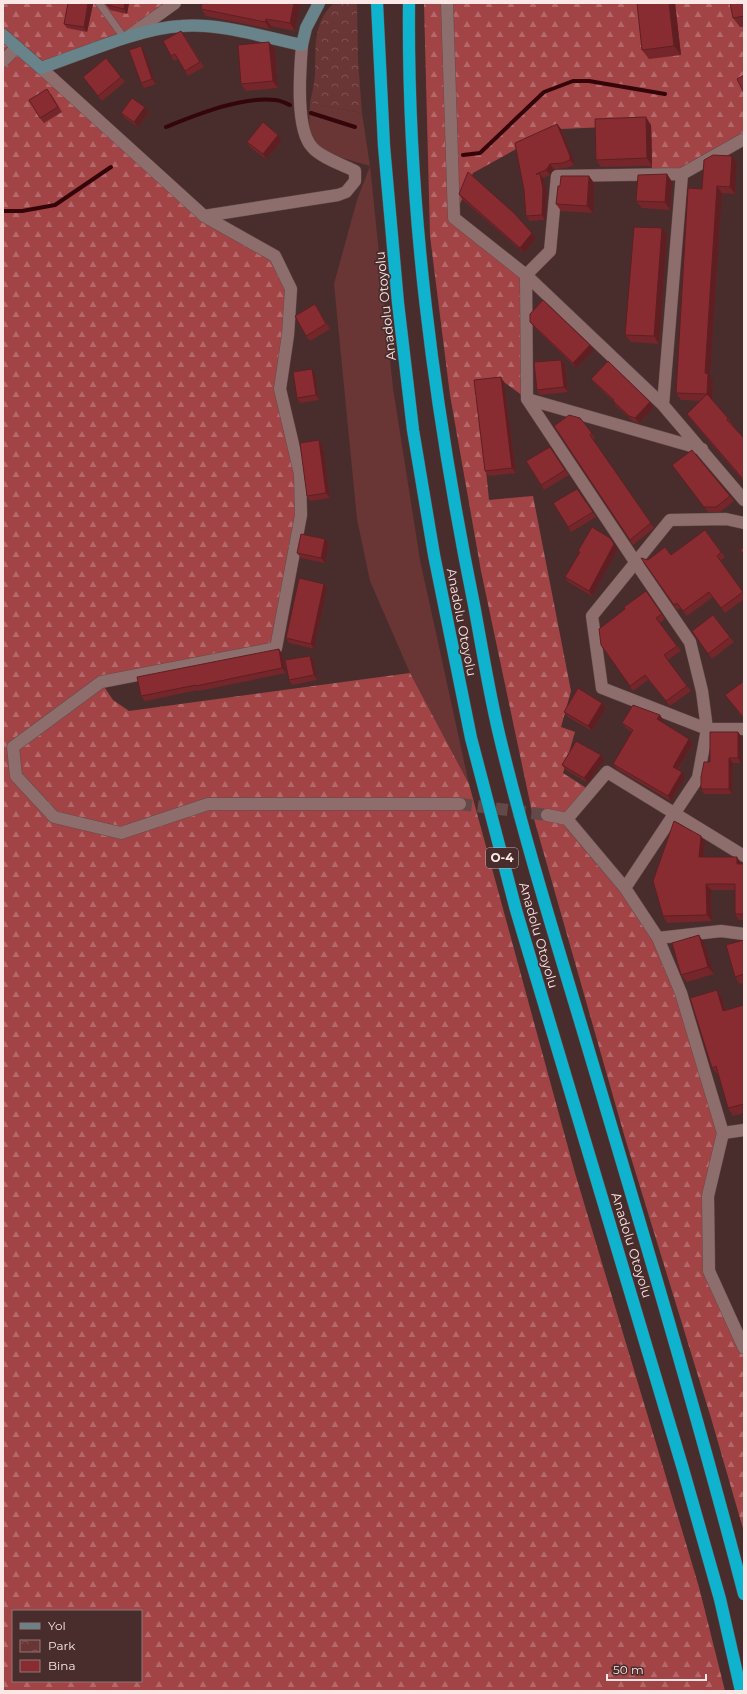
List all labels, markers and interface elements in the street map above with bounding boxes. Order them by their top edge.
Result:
street label: Anadolu Otoyolu [371,251,399,361]
street label: Anadolu Otoyolu [444,567,480,677]
road number: O-4 [486,848,518,868]
street label: Anadolu Otoyolu [516,880,562,990]
street label: Anadolu Otoyolu [608,1190,656,1300]
legend [12,1610,142,1682]
text: Yol [48,1618,66,1633]
text: Park [48,1638,76,1653]
scale bar [607,1656,706,1682]
text: Bina [48,1658,75,1673]
text: 50 m [613,1662,644,1677]

